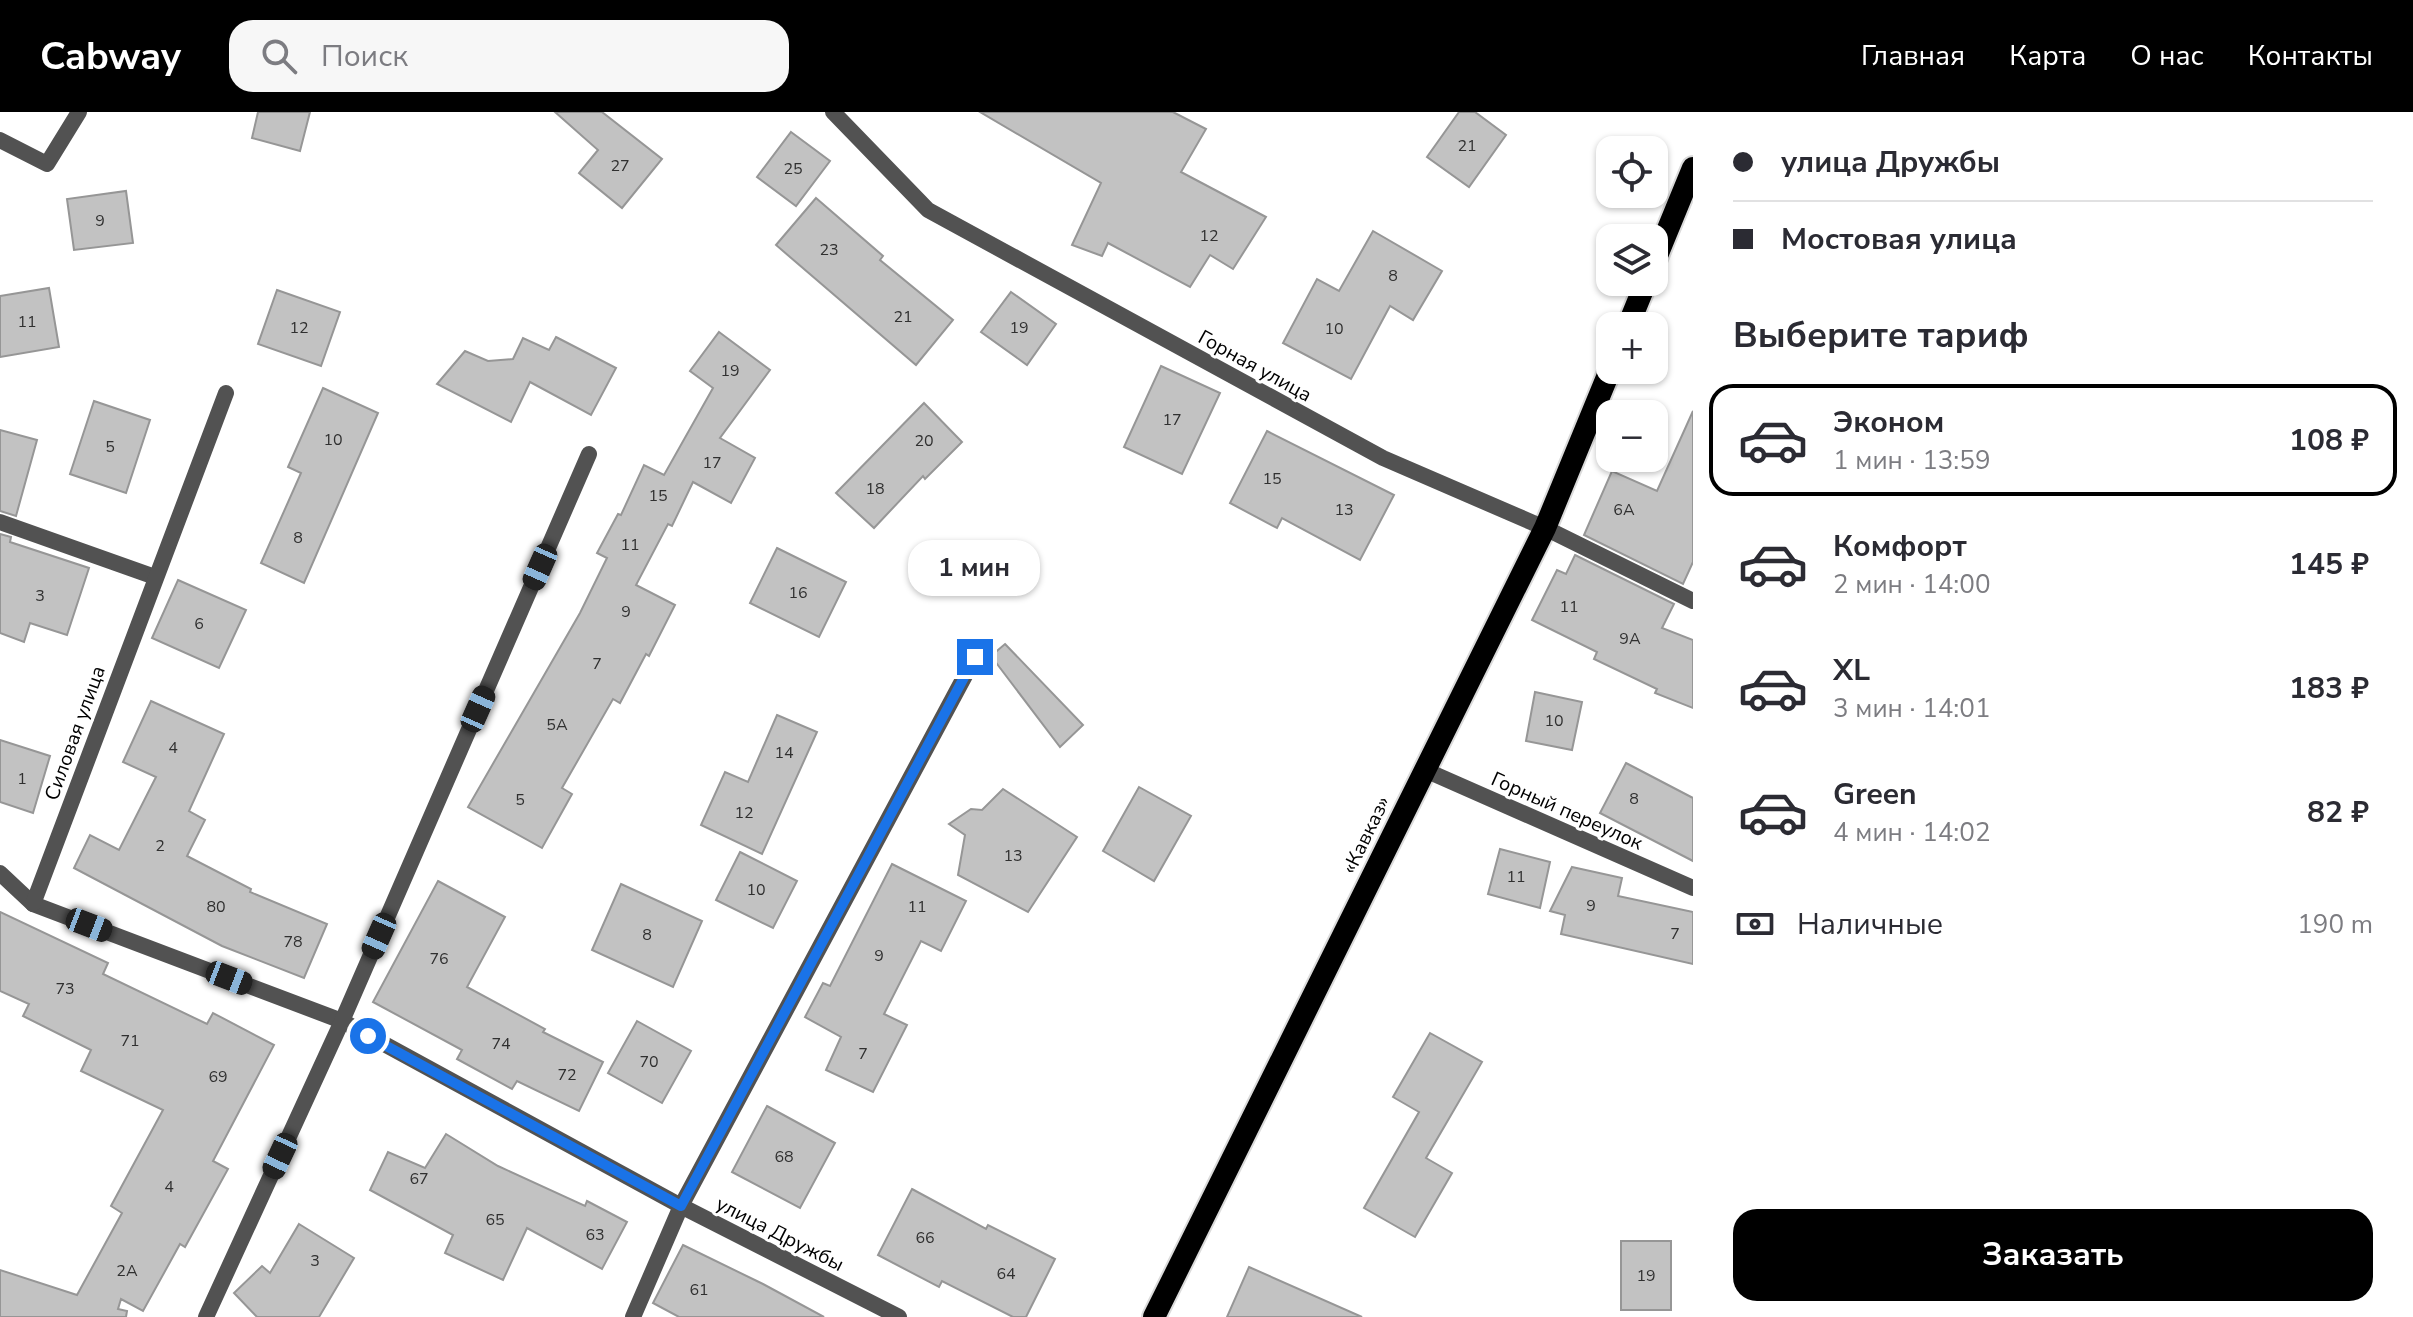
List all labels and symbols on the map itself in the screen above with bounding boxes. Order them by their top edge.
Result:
house number: 21 [1457,135,1477,157]
house number: 27 [610,155,630,177]
house number: 25 [783,158,803,180]
house number: 9 [95,210,105,232]
house number: 12 [1199,225,1219,247]
house number: 23 [819,239,839,261]
house number: 8 [1388,265,1398,287]
house number: 21 [893,306,913,328]
house number: 11 [17,311,37,333]
house number: 12 [289,317,309,339]
house number: 19 [1009,317,1029,339]
house number: 10 [1324,318,1344,340]
street label: Горная улица [1193,324,1317,408]
house number: 19 [720,360,740,382]
house number: 17 [1162,409,1182,431]
house number: 10 [323,429,343,451]
house number: 20 [914,430,934,452]
house number: 5 [105,436,115,458]
house number: 17 [702,452,722,474]
house number: 15 [1262,468,1282,490]
house number: 18 [865,478,885,500]
house number: 15 [648,485,668,507]
house number: 13 [1334,499,1354,521]
house number: 6А [1613,499,1635,521]
house number: 8 [293,527,303,549]
house number: 11 [620,534,640,556]
car [519,540,561,594]
callout: 1 мин [909,541,1041,597]
house number: 16 [788,582,808,604]
house number: 3 [35,585,45,607]
house number: 11 [1559,596,1579,618]
house number: 9 [621,601,631,623]
house number: 6 [194,613,204,635]
house number: 9А [1619,628,1641,650]
route end [957,639,993,675]
house number: 7 [592,653,602,675]
street label: Силовая улица [38,662,112,804]
car [457,682,499,736]
house number: 10 [1544,710,1564,732]
house number: 5А [546,714,568,736]
house number: 4 [168,737,178,759]
house number: 14 [774,742,794,764]
street label: Горный переулок [1487,766,1647,857]
house number: 1 [17,768,27,790]
house number: 8 [1629,788,1639,810]
house number: 5 [515,789,525,811]
street label: «Кавказ» [1336,792,1396,878]
house number: 12 [734,802,754,824]
house number: 2 [155,835,165,857]
house number: 13 [1003,845,1023,867]
house number: 11 [1506,866,1526,888]
house number: 10 [746,879,766,901]
house number: 9 [1586,895,1596,917]
house number: 80 [206,896,226,918]
house number: 11 [907,896,927,918]
car [62,905,116,945]
car [358,909,400,963]
house number: 7 [1670,923,1680,945]
house number: 8 [642,924,652,946]
house number: 78 [283,931,303,953]
house number: 9 [874,945,884,967]
house number: 76 [429,948,449,970]
car [202,958,256,998]
house number: 73 [55,978,75,1000]
route start [350,1018,386,1054]
house number: 71 [120,1030,140,1052]
house number: 74 [491,1033,511,1055]
house number: 7 [858,1043,868,1065]
house number: 70 [639,1051,659,1073]
house number: 72 [557,1064,577,1086]
house number: 69 [208,1066,228,1088]
car [259,1129,301,1183]
house number: 68 [774,1146,794,1168]
house number: 67 [409,1168,429,1190]
house number: 4 [164,1176,174,1198]
street label: улица Дружбы [711,1190,849,1278]
house number: 65 [485,1209,505,1231]
house number: 63 [585,1224,605,1246]
house number: 66 [915,1227,935,1249]
house number: 3 [310,1250,320,1272]
house number: 2А [116,1260,138,1282]
house number: 64 [996,1263,1016,1285]
house number: 19 [1636,1265,1656,1287]
house number: 61 [689,1279,709,1301]

